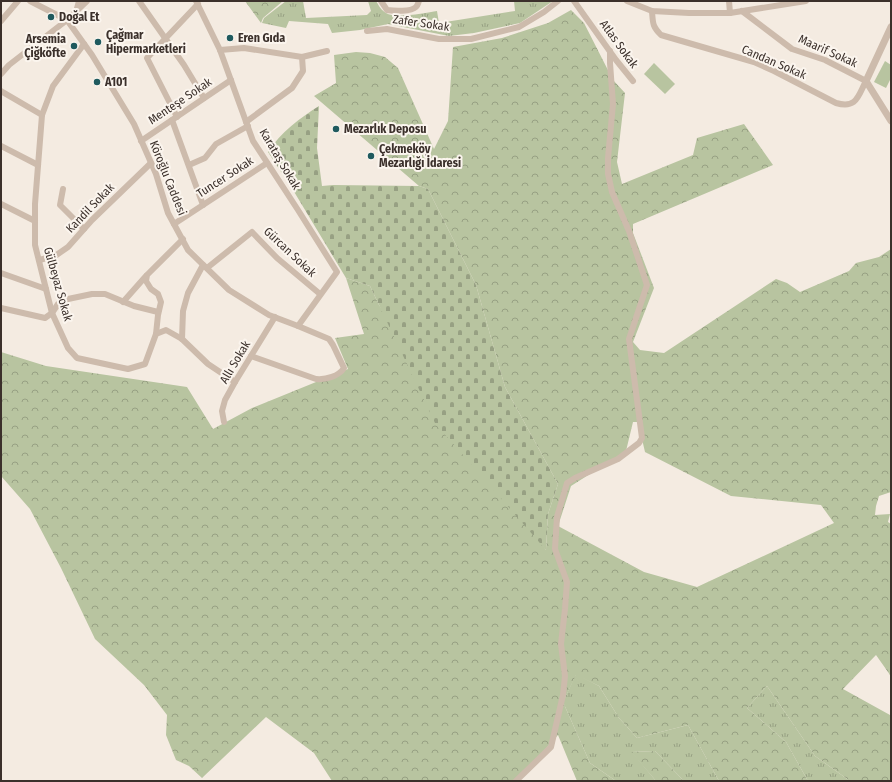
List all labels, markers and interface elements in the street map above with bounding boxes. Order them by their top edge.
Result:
place label: Doğal Et [59,9,100,24]
marker: Doğal Et [46,12,56,22]
street label: Zafer Sokak [392,12,451,34]
street label: Atlas Sokak [597,17,641,71]
place label: Çağmar Hipermarketleri [106,27,186,56]
place label: Eren Gıda [238,31,285,45]
place label: Arsemia Çiğköfte [24,32,66,61]
street label: Maarif Sokak [796,32,860,70]
marker: Eren Gıda [225,33,235,43]
marker: Çağmar Hipermarketleri [93,37,103,47]
marker: Arsemia Çiğköfte [69,41,79,51]
street label: Candan Sokak [740,42,809,82]
street label: Menteşe Sokak [146,74,215,127]
place label: A101 [104,75,127,89]
marker: A101 [92,77,102,87]
place label: Mezarlık Deposu [344,122,427,136]
marker: Mezarlık Deposu [331,124,341,134]
street label: Karataş Sokak [256,126,304,192]
street label: Köroğlu Caddesi [147,139,189,217]
place label: Çekmeköy Mezarlığı İdaresi [379,142,461,170]
marker: Çekmeköy Mezarlığı İdaresi [366,151,376,161]
street label: Tuncer Sokak [194,153,256,200]
street label: Kandil Sokak [63,180,117,236]
street label: Gürcan Sokak [261,224,319,280]
street label: Gülbeyaz Sokak [41,245,75,323]
street label: Allı Sokak [217,338,253,386]

